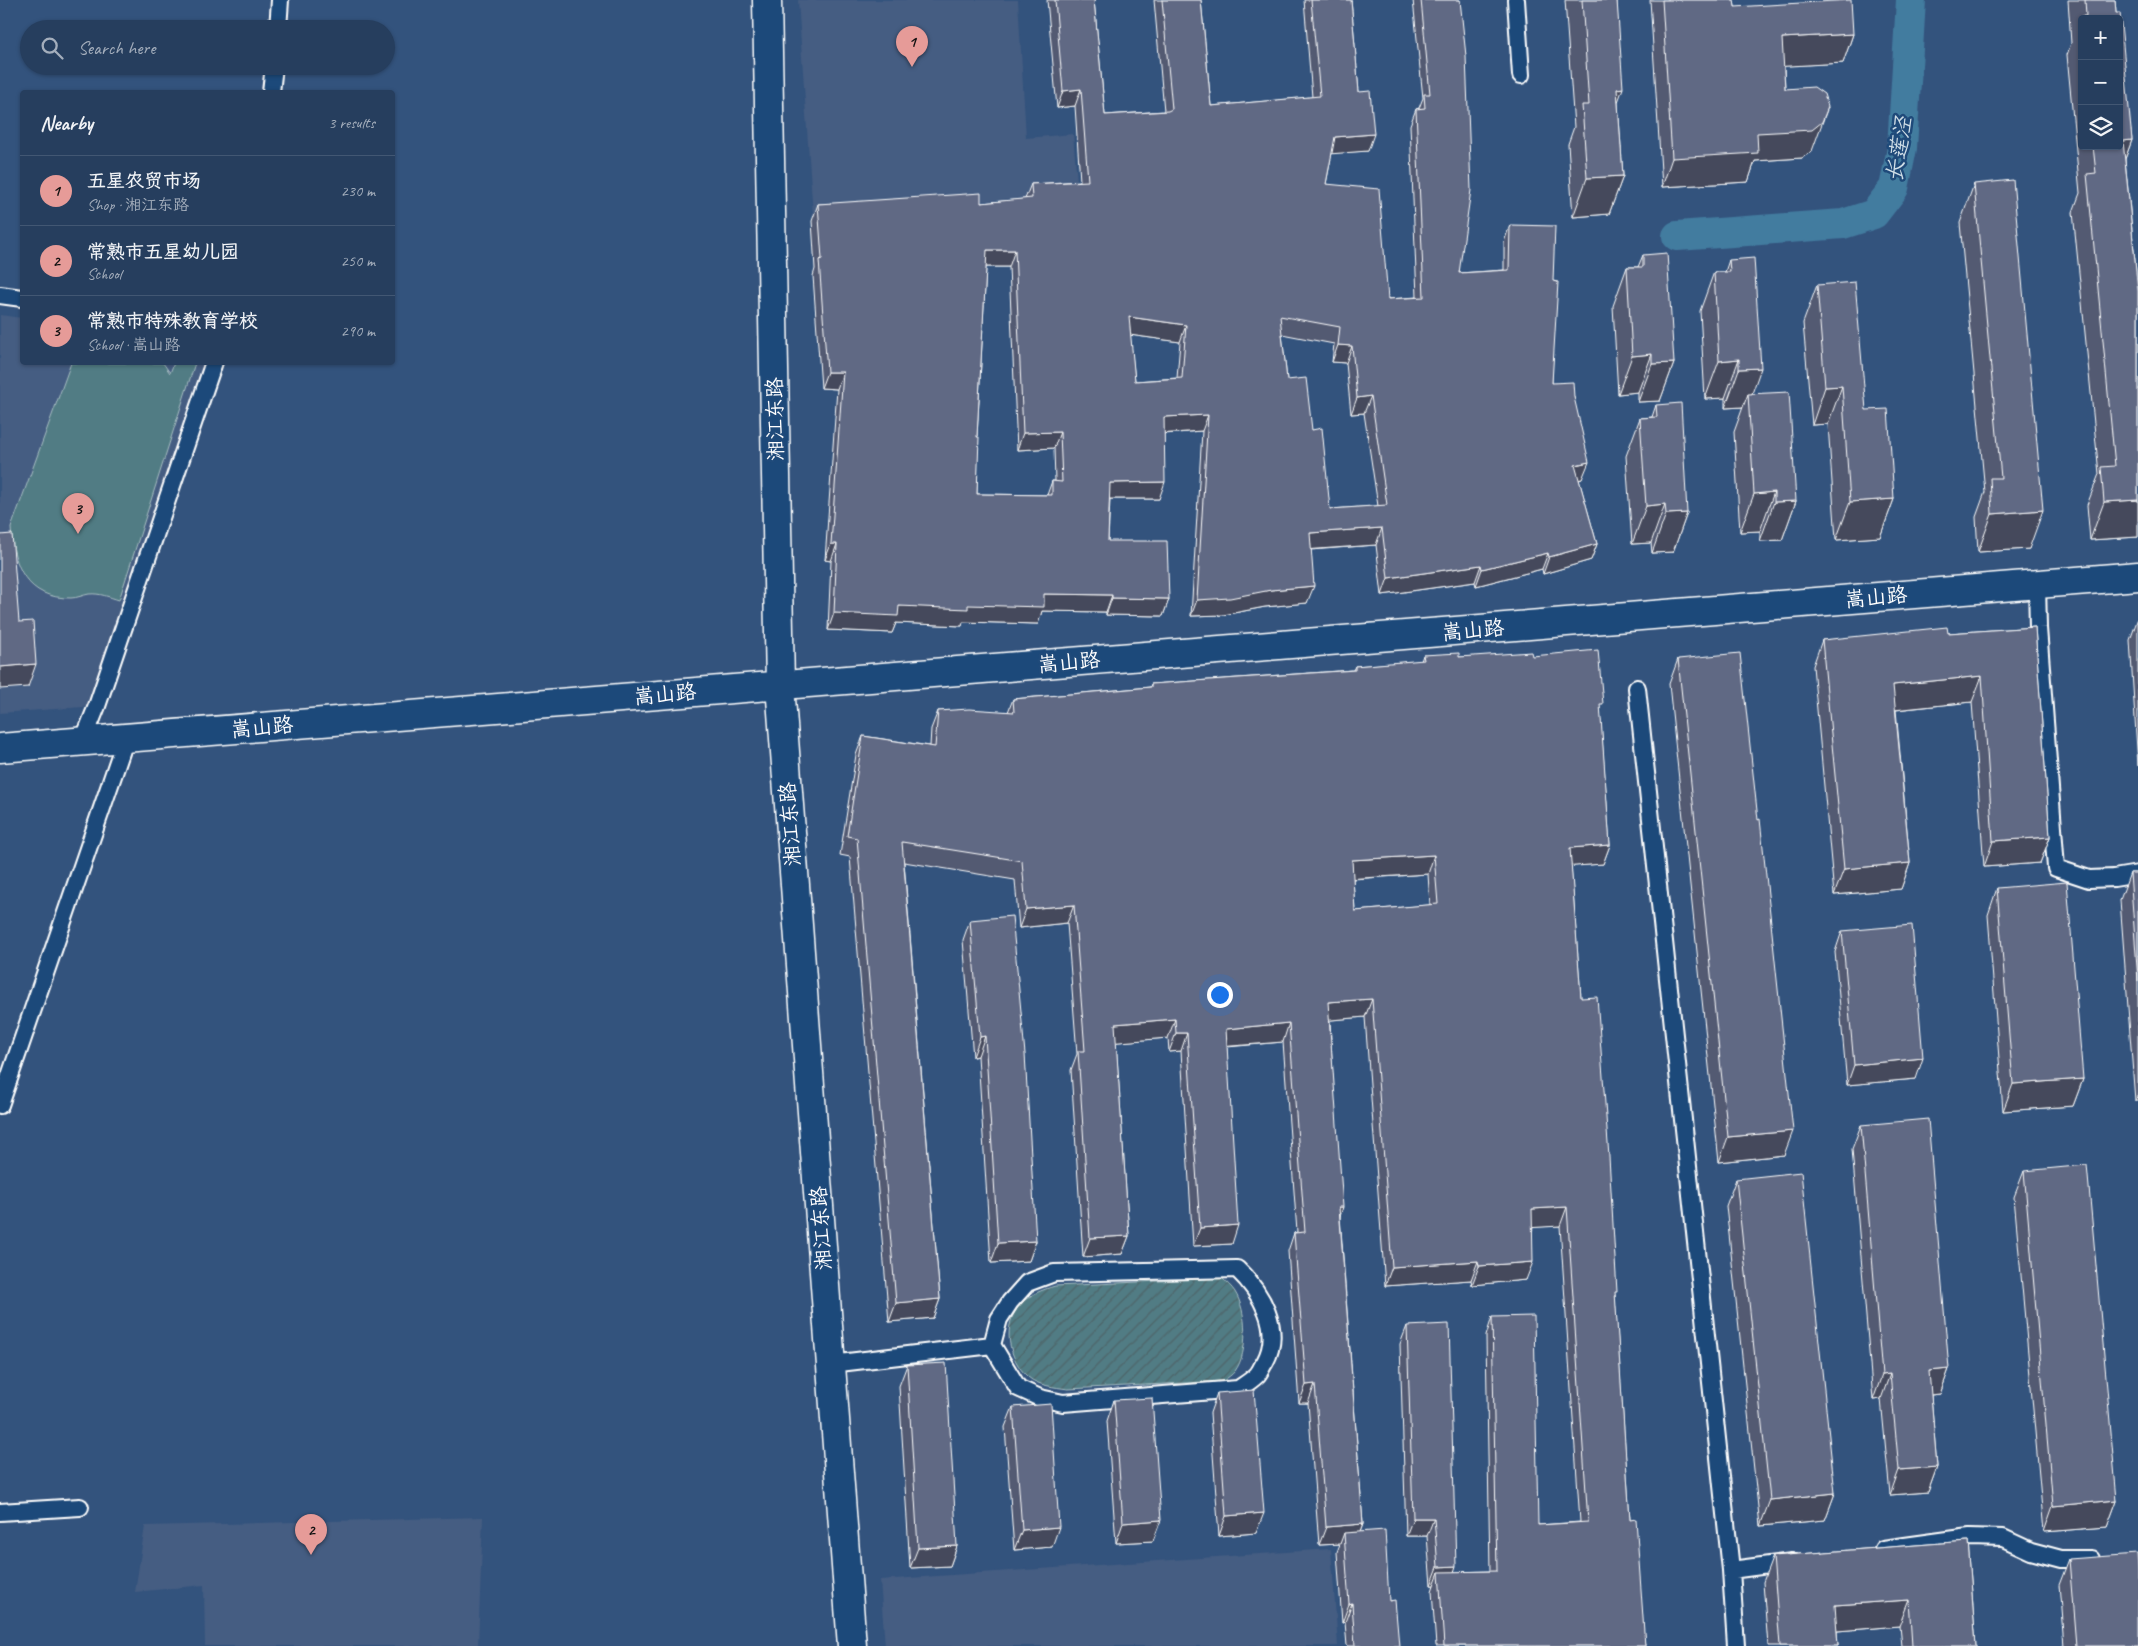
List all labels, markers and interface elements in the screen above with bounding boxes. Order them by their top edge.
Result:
map controls [2078,15,2123,150]
button: + [2078,15,2123,60]
search box [20,20,395,75]
pin: 1 [896,26,928,67]
icon: search [38,34,66,62]
text: Search here [78,36,155,60]
button: − [2078,60,2123,105]
button: layers [2078,105,2123,150]
text: Nearby [40,110,93,136]
text: 3 results [328,113,375,133]
water label: 长莲泾 [1880,113,1918,184]
text: 五星农贸市场 [87,169,201,193]
text: 1 [52,181,60,201]
text: 230 m [341,181,375,201]
text: Shop · 湘江东路 [87,195,189,215]
text: 常熟市五星幼儿园 [87,240,239,264]
text: 2 [52,251,60,271]
text: 250 m [341,251,375,271]
text: School [87,264,121,284]
text: 常熟市特殊教育学校 [87,309,258,333]
text: 3 [52,321,60,341]
text: 290 m [341,321,375,341]
text: School · 嵩山路 [87,335,180,355]
street label: 湘江东路 [761,377,789,461]
pin: 3 [62,493,94,534]
street label: 嵩山路 [1843,581,1909,613]
street label: 嵩山路 [1440,614,1506,646]
street label: 嵩山路 [1036,646,1102,678]
street label: 嵩山路 [632,678,698,710]
street label: 嵩山路 [229,711,295,743]
street label: 湘江东路 [774,781,806,867]
your location [1207,982,1233,1008]
street label: 湘江东路 [805,1185,837,1271]
pin: 2 [295,1514,327,1555]

